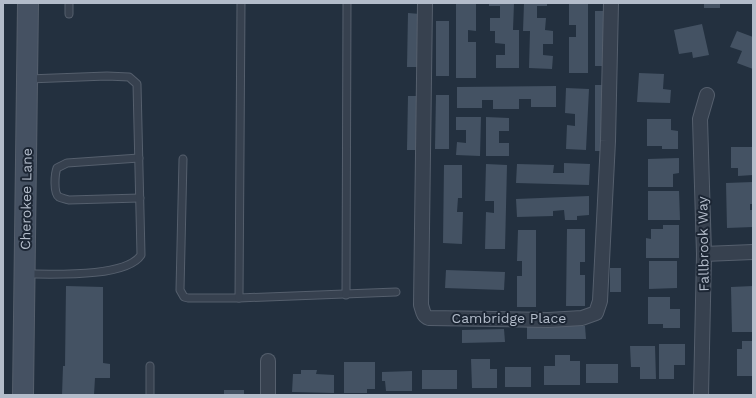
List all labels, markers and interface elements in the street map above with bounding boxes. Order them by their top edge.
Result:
street label: Cherokee Lane [17,148,35,250]
street label: Fallbrook Way [694,196,712,292]
street label: Cambridge Place [452,310,566,326]

